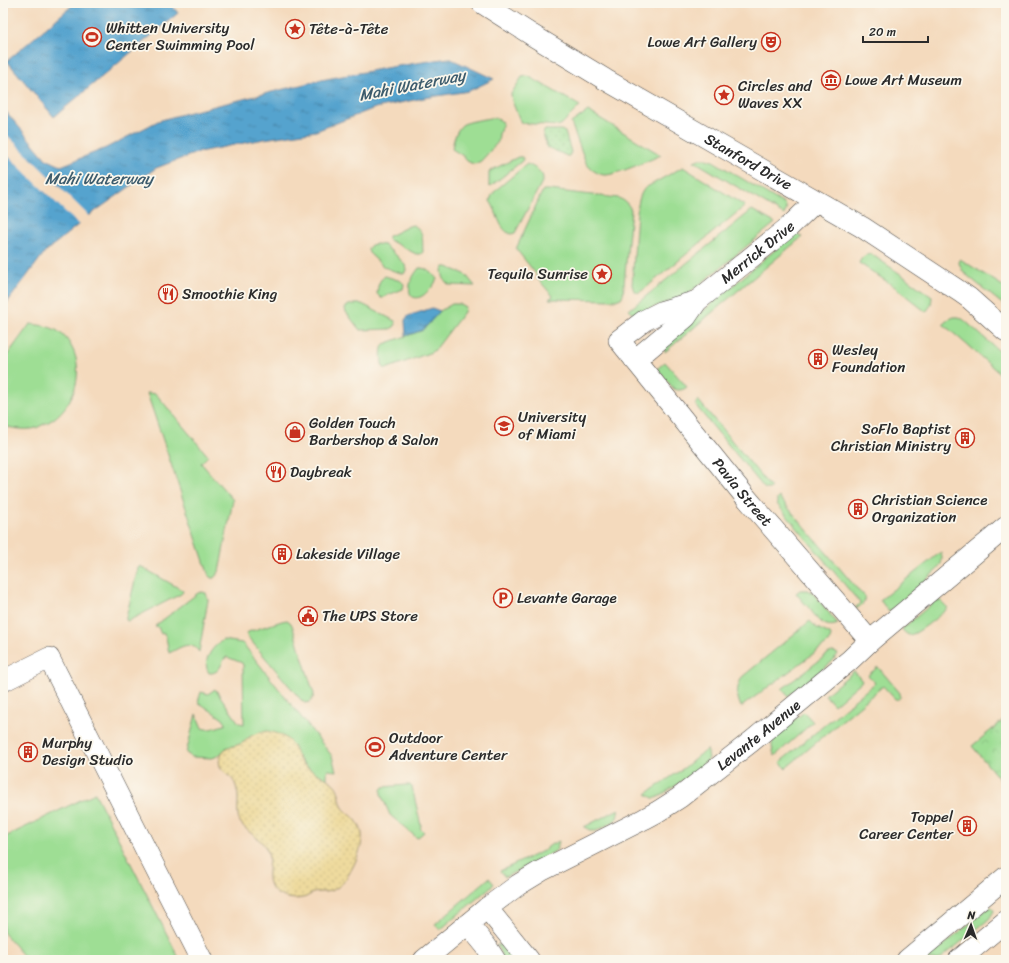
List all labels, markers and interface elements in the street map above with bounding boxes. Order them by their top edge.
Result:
place label: Whitten University Center Swimming Pool [106,15,255,58]
place label: Tête-à-Tête [309,16,389,42]
place icon: Tête-à-Tête [284,18,306,40]
scale bar [863,18,928,44]
text: 20 m [869,21,896,43]
sports icon: Whitten University Center Swimming Pool [81,26,103,48]
place label: Lowe Art Gallery [647,29,757,55]
theatre icon: Lowe Art Gallery [760,31,782,53]
water label: Mahi Waterway [356,60,470,110]
place label: Lowe Art Museum [845,67,962,93]
museum icon: Lowe Art Museum [820,69,842,91]
place label: Circles and Waves XX [738,73,813,116]
place icon: Circles and Waves XX [713,84,735,106]
street label: Stanford Drive [699,126,797,197]
water label: Mahi Waterway [45,164,156,193]
street label: Merrick Drive [715,214,801,290]
place label: Tequila Sunrise [488,261,588,287]
place icon: Tequila Sunrise [591,263,613,285]
place label: Smoothie King [182,281,278,307]
restaurant icon: Smoothie King [157,283,179,305]
place label: Wesley Foundation [832,337,905,380]
building icon: Wesley Foundation [807,348,829,370]
place label: University of Miami [518,404,587,447]
place label: Golden Touch Barbershop & Salon [309,410,438,453]
school or university icon: University of Miami [493,415,515,437]
place label: SoFlo Baptist Christian Ministry [831,416,951,459]
shop icon: Golden Touch Barbershop & Salon [284,421,306,443]
building icon: SoFlo Baptist Christian Ministry [954,427,976,449]
street label: Pavia Street [706,452,779,533]
place label: Daybreak [290,459,353,485]
restaurant icon: Daybreak [265,461,287,483]
place label: Christian Science Organization [872,487,987,530]
building icon: Christian Science Organization [847,498,869,520]
place label: Lakeside Village [296,541,400,567]
building icon: Lakeside Village [271,543,293,565]
place label: Levante Garage [517,585,617,611]
parking icon: Levante Garage [492,587,514,609]
place label: The UPS Store [322,603,418,629]
public building icon: The UPS Store [297,605,319,627]
street label: Levante Avenue [711,693,807,777]
place label: Outdoor Adventure Center [388,725,508,768]
place label: Murphy Design Studio [42,730,133,773]
sports icon: Outdoor Adventure Center [364,736,386,758]
building icon: Murphy Design Studio [17,741,39,763]
place label: Toppel Career Center [859,804,954,847]
building icon: Toppel Career Center [956,815,978,837]
north arrow [951,905,991,945]
text: N [966,906,976,925]

